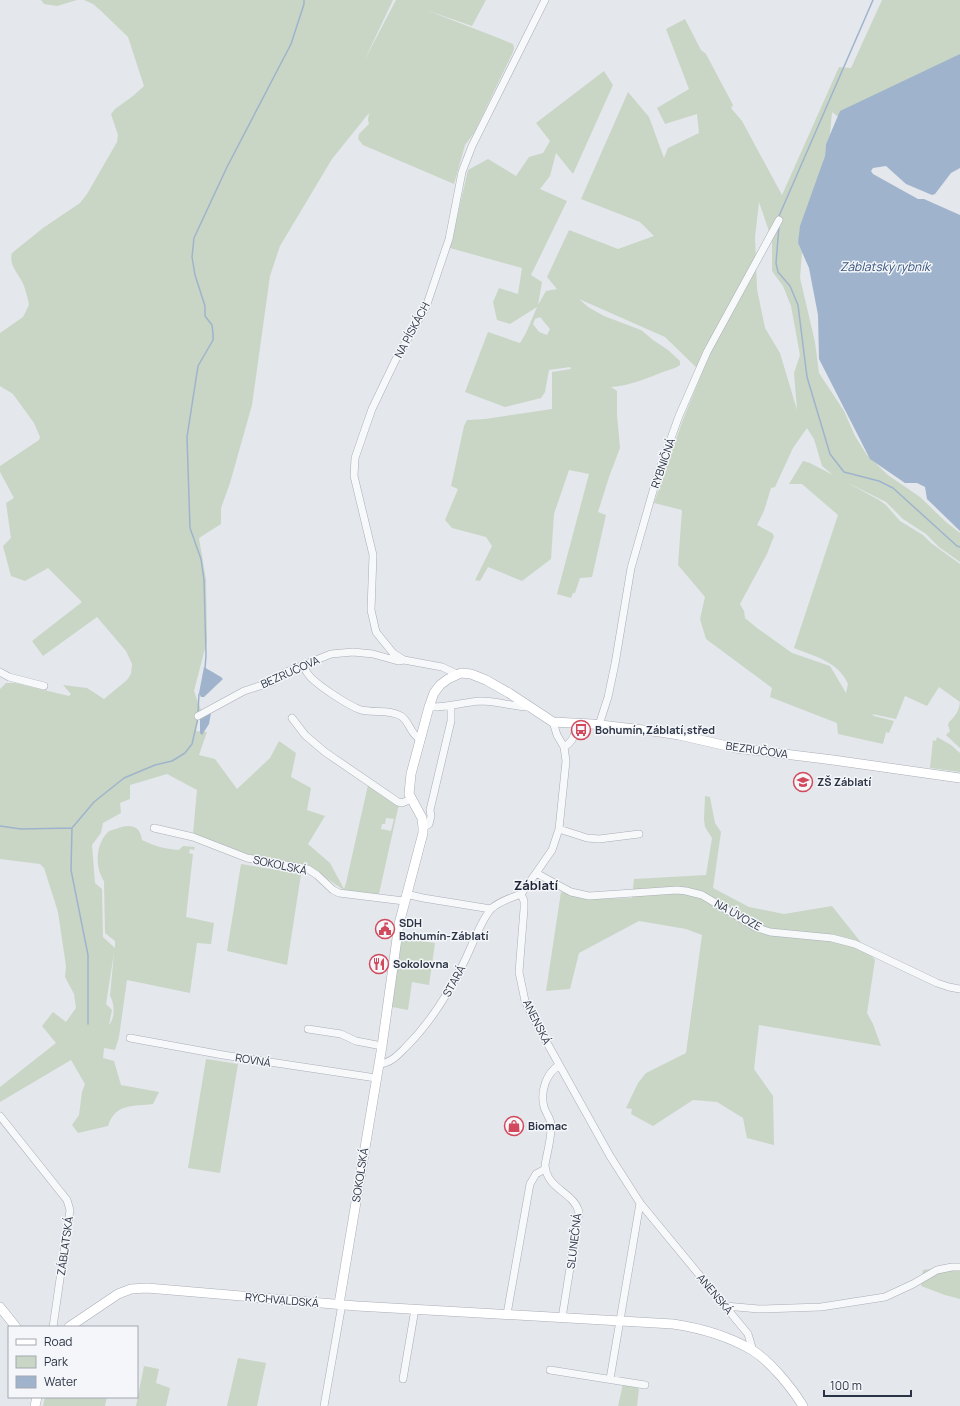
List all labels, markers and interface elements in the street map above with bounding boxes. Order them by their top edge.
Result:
water label: Záblatský rybník [840,258,932,275]
street label: NA PÍSKÁCH [391,299,433,360]
street label: RYBNIČNÁ [647,436,678,490]
street label: BEZRUČOVA [258,652,322,691]
bus stop icon: Bohumín,Záblatí,střed [570,719,592,741]
place label: Bohumín,Záblatí,střed [595,722,715,737]
street label: BEZRUČOVA [725,738,789,761]
school or university icon: ZŠ Záblatí [792,771,814,793]
place label: ZŠ Záblatí [817,774,871,789]
street label: SOKOLSKÁ [252,851,308,878]
district label: Záblatí [514,876,559,894]
street label: NA ÚVOZE [712,895,765,934]
place label: SDH Bohumín-Záblatí [399,915,489,943]
public building icon: SDH Bohumín-Záblatí [374,918,396,940]
restaurant icon: Sokolovna [368,953,390,975]
place label: Sokolovna [393,956,449,971]
street label: STARÁ [439,962,468,999]
street label: ANENSKÁ [520,997,555,1047]
street label: ROVNÁ [234,1049,272,1070]
shop icon: Biomac [503,1115,525,1137]
place label: Biomac [528,1118,567,1133]
street label: SOKOLSKÁ [348,1147,371,1203]
street label: SLUNEČNÁ [563,1212,584,1270]
street label: ZÁBLATSKÁ [53,1216,76,1276]
street label: ANENSKÁ [694,1270,737,1317]
street label: RYCHVALDSKÁ [245,1289,320,1310]
legend [8,1326,138,1398]
text: Road [44,1333,72,1350]
text: Park [44,1353,69,1370]
scale bar [824,1372,911,1398]
text: Water [44,1373,78,1390]
text: 100 m [830,1377,862,1394]

